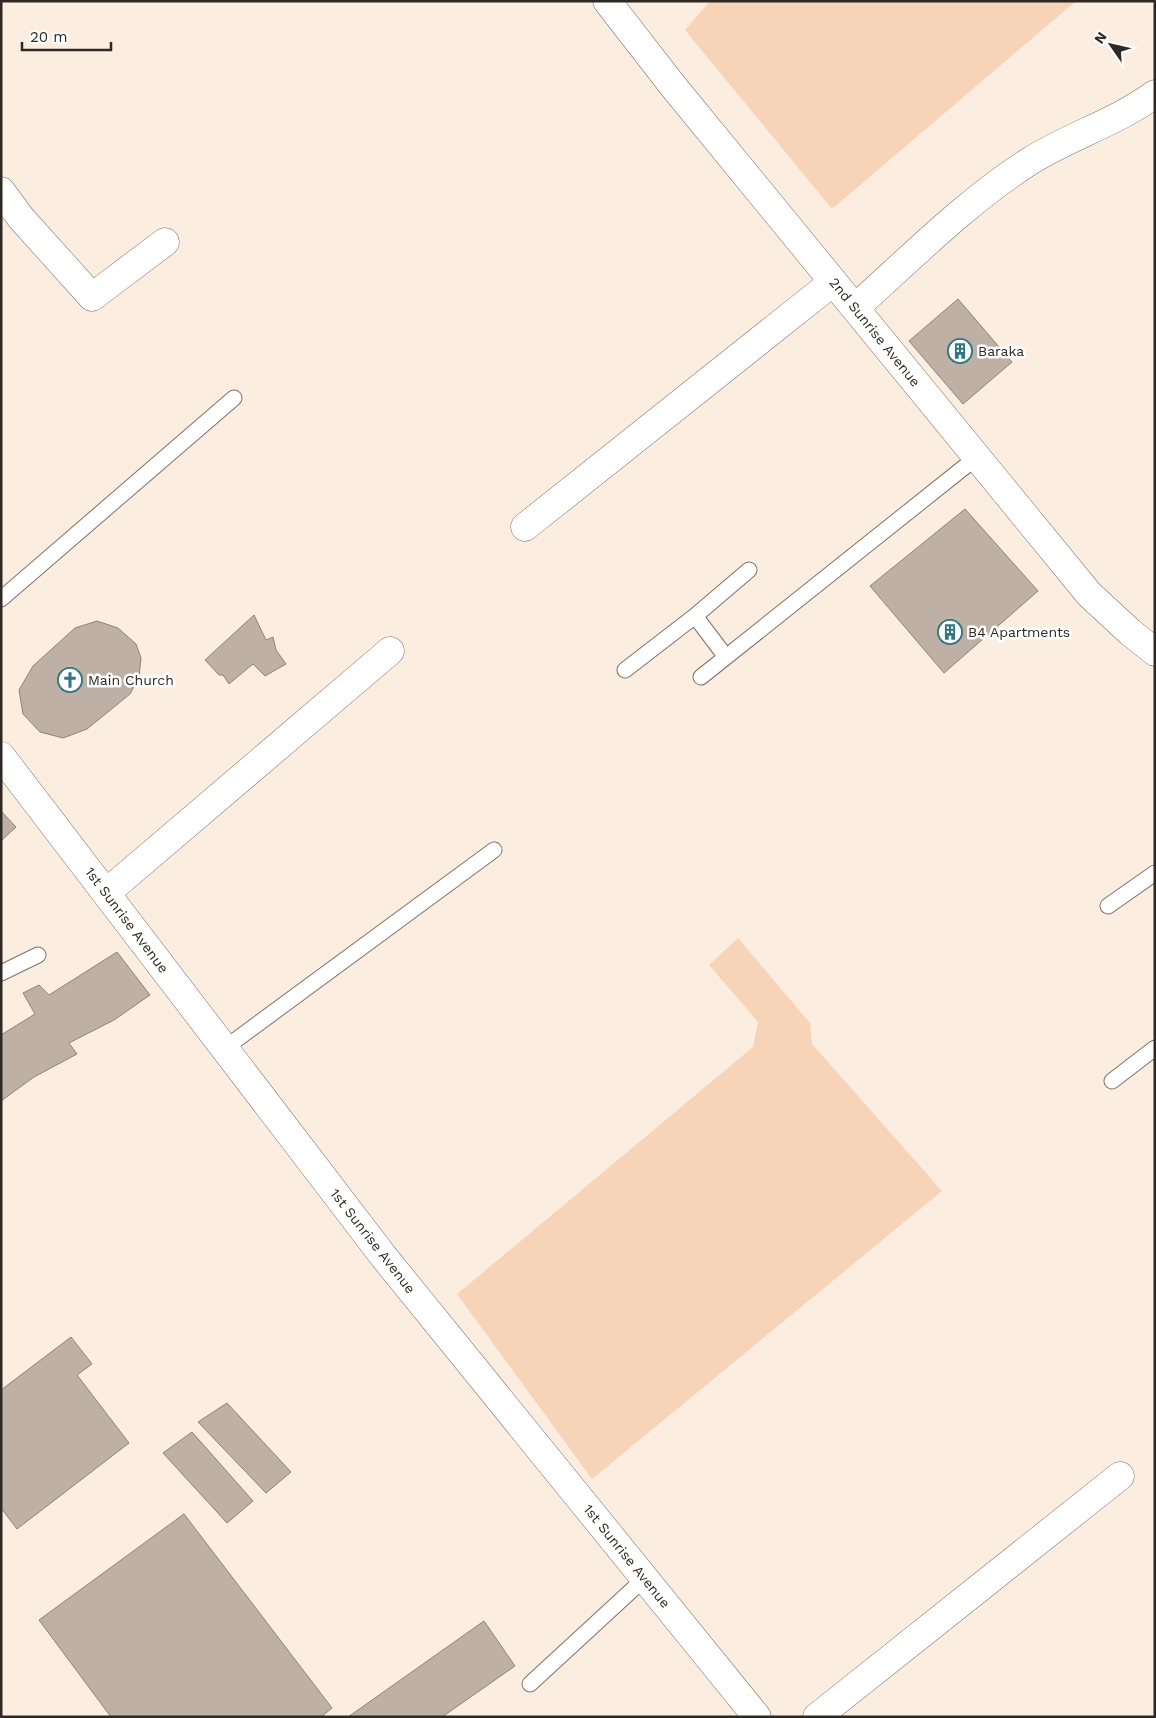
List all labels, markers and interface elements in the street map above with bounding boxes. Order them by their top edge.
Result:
scale bar [22,20,111,52]
north arrow [1086,20,1136,70]
text: 20 m [30,28,68,46]
text: N [1091,29,1110,47]
street label: 2nd Sunrise Avenue [826,274,924,390]
building icon: Baraka [947,338,973,364]
place label: Baraka [978,343,1024,359]
building icon: B4 Apartments [937,619,963,645]
place label: B4 Apartments [968,624,1070,640]
church icon: Main Church [57,667,83,693]
place label: Main Church [88,672,174,688]
street label: 1st Sunrise Avenue [82,864,172,976]
street label: 1st Sunrise Avenue [327,1186,419,1296]
street label: 1st Sunrise Avenue [580,1501,674,1611]

